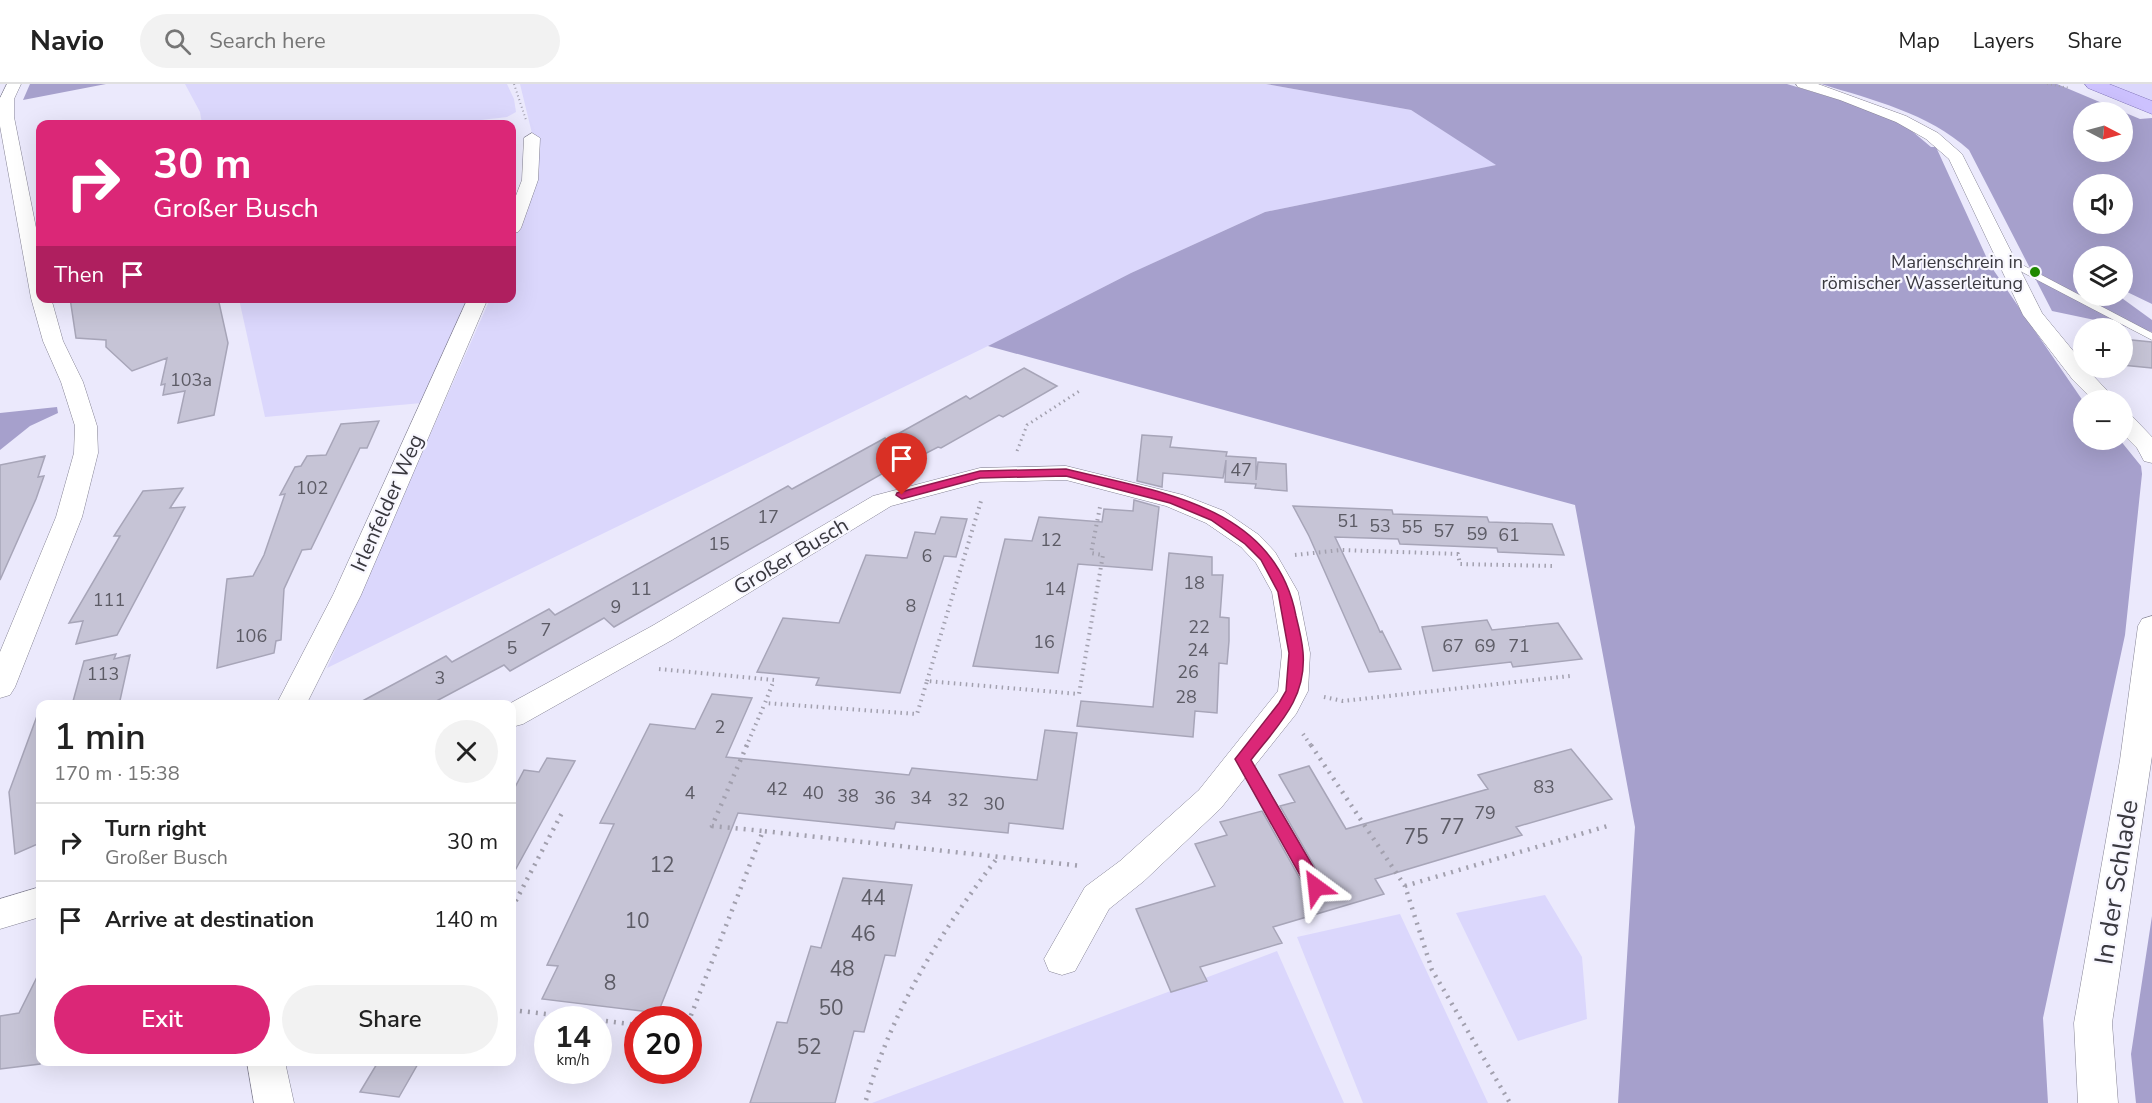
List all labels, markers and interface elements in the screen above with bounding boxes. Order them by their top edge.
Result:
search box [140,14,560,68]
text: Navio [30,22,104,60]
icon: search [161,25,194,58]
text: Search here [209,26,326,56]
text: Map [1898,27,1940,55]
text: Layers [1973,27,2034,55]
text: Share [2067,27,2122,55]
north arrow [2073,102,2133,162]
map controls [2073,102,2133,450]
text: 30 m [153,136,252,193]
icon: right [54,144,132,222]
button: sound [2073,174,2133,234]
text: Großer Busch [153,190,319,227]
button: layers [2073,246,2133,306]
place label: Marienschrein in römischer Wasserleitung [1821,250,2023,295]
icon: arrive [116,258,149,291]
text: Then [54,260,104,290]
marker: Marienschrein in römischer Wasserleitung [2028,265,2042,279]
button: + [2073,318,2133,378]
house number: 103a [170,368,212,392]
button: − [2073,390,2133,450]
street label: Irlenfelder Weg [344,430,430,576]
pin [876,433,927,495]
icon: arrive [885,442,918,475]
house number: 47 [1230,458,1252,482]
house number: 102 [296,476,328,500]
house number: 17 [757,505,779,529]
house number: 51 [1337,509,1359,533]
street label: Großer Busch [728,511,854,601]
house number: 53 [1369,514,1391,538]
house number: 55 [1401,515,1423,539]
house number: 57 [1433,519,1455,543]
house number: 59 [1466,522,1488,546]
house number: 61 [1498,523,1520,547]
house number: 12 [1040,528,1062,552]
house number: 15 [708,532,730,556]
house number: 6 [922,544,932,568]
house number: 18 [1183,571,1205,595]
house number: 11 [630,577,652,601]
house number: 14 [1044,577,1066,601]
house number: 111 [93,588,125,612]
house number: 8 [906,594,916,618]
house number: 9 [611,595,621,619]
house number: 22 [1188,615,1210,639]
house number: 7 [541,618,551,642]
house number: 106 [235,624,267,648]
house number: 16 [1033,630,1055,654]
house number: 67 [1442,634,1464,658]
house number: 69 [1474,634,1496,658]
house number: 71 [1508,634,1530,658]
house number: 5 [507,636,517,660]
house number: 24 [1187,638,1209,662]
house number: 26 [1177,660,1199,684]
house number: 113 [87,662,119,686]
house number: 3 [435,666,445,690]
house number: 28 [1175,685,1197,709]
text: 1 min [54,713,146,762]
house number: 2 [715,715,725,739]
button: close [435,720,498,783]
text: 170 m · 15:38 [54,760,180,787]
house number: 83 [1533,775,1555,799]
house number: 42 [766,777,788,801]
house number: 4 [685,781,696,805]
house number: 40 [802,781,824,805]
house number: 38 [837,784,859,808]
house number: 36 [874,786,896,810]
house number: 34 [910,786,932,810]
house number: 32 [947,788,969,812]
house number: 30 [983,792,1005,816]
street label: In der Schlade [2086,797,2147,967]
house number: 79 [1474,801,1496,825]
house number: 77 [1439,813,1465,841]
text: Turn right [105,814,206,844]
house number: 75 [1403,823,1429,851]
icon: right [54,826,87,859]
text: 30 m [447,827,498,857]
text: Großer Busch [105,844,228,871]
house number: 12 [649,851,675,879]
position arrow [1284,855,1348,919]
house number: 44 [860,884,886,912]
icon: arrive [54,904,87,937]
text: Arrive at destination [105,905,314,935]
text: 140 m [434,905,498,935]
house number: 10 [624,907,650,935]
house number: 46 [850,920,876,948]
house number: 48 [829,955,855,983]
house number: 8 [604,969,616,997]
button: Exit [54,985,270,1054]
button: Share [282,985,498,1054]
house number: 50 [818,994,844,1022]
speed limit sign: 20 [624,1006,702,1084]
text: 14 [555,1017,591,1058]
house number: 52 [796,1033,822,1061]
text: km/h [556,1050,590,1070]

